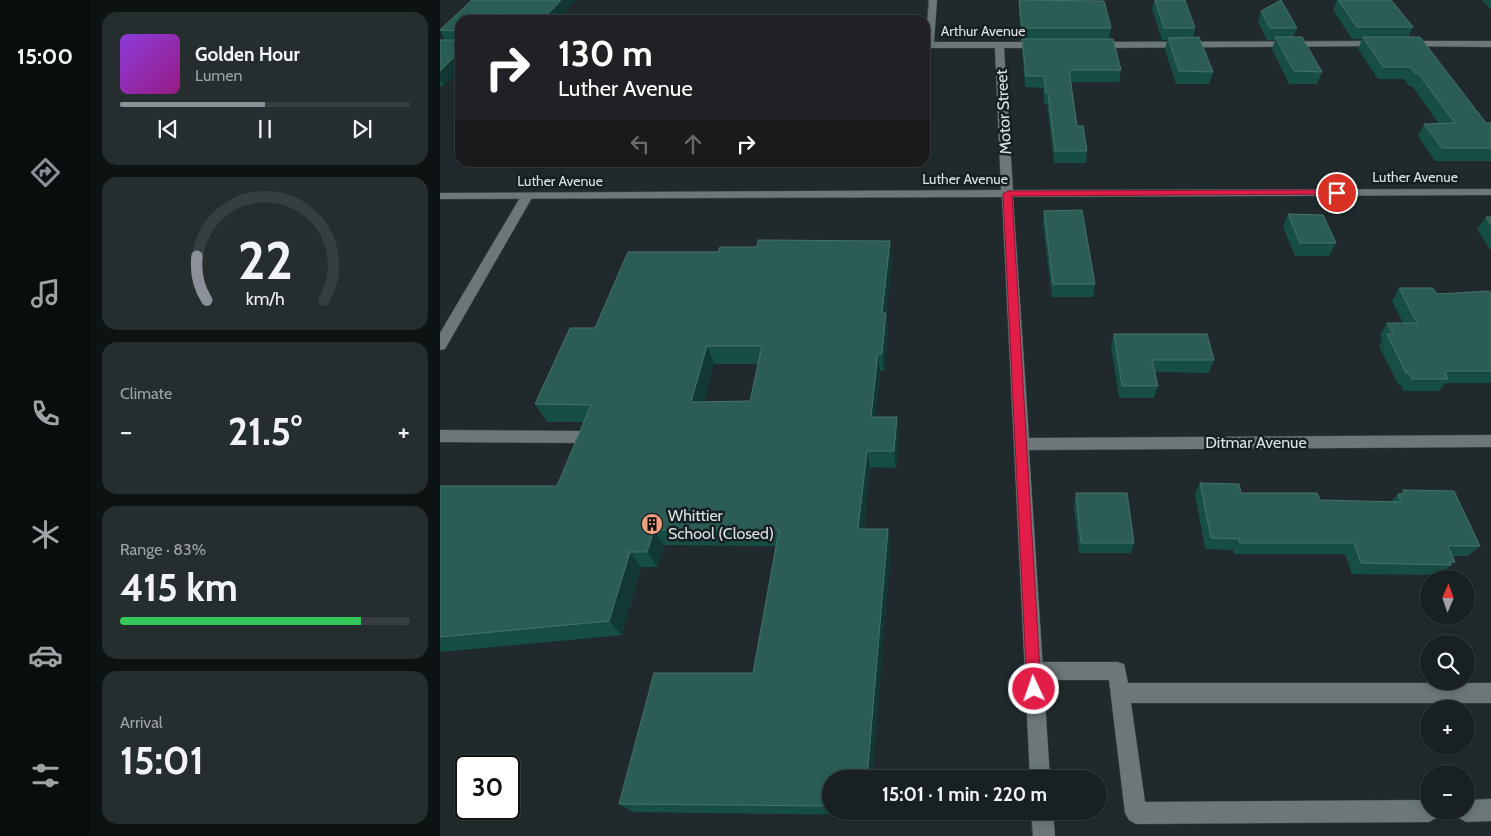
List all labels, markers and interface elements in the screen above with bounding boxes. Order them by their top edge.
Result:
street label: Arthur Avenue [941,22,1025,40]
text: 130 m [558,32,653,75]
icon: right [475,35,540,100]
text: 15:00 [17,43,73,70]
text: Golden Hour [195,43,300,66]
text: Lumen [195,66,242,85]
street label: Motor Street [992,68,1015,155]
text: Luther Avenue [558,75,693,102]
icon: previous [154,115,182,143]
icon: pause [251,115,279,143]
icon: next [348,115,376,143]
icon: left [626,130,654,158]
icon: ahead [679,130,707,158]
icon: right [732,130,760,158]
icon: directions [28,155,63,190]
street label: Luther Avenue [1372,168,1458,186]
street label: Luther Avenue [922,170,1008,188]
street label: Luther Avenue [517,172,603,190]
pin [1316,172,1358,214]
icon: arrive [1323,179,1351,207]
text: 22 [237,229,293,292]
icon: music [28,276,63,311]
text: km/h [245,288,285,309]
text: Climate [120,384,172,403]
icon: phone [28,396,63,431]
text: 21.5° [228,408,302,455]
text: − [120,414,132,448]
text: + [398,414,410,448]
street label: Ditmar Avenue [1205,433,1307,452]
place label: Whittier School (Closed) [668,506,774,543]
building icon: Whittier School (Closed) [640,512,664,536]
icon: climate [28,517,63,552]
text: Range · 83% [120,540,206,559]
text: 415 km [120,564,238,611]
north arrow [1420,570,1475,625]
map controls [1420,570,1475,820]
button: search [1420,635,1475,690]
icon: car [28,638,63,673]
position arrow [1007,662,1059,714]
button: + [1420,700,1475,755]
text: Arrival [120,713,163,732]
text: 15:01 [120,737,204,784]
speed limit sign: 30 [455,755,520,820]
icon: filters [28,758,63,793]
button: − [1420,765,1475,820]
text: 15:01 · 1 min · 220 m [882,783,1047,806]

